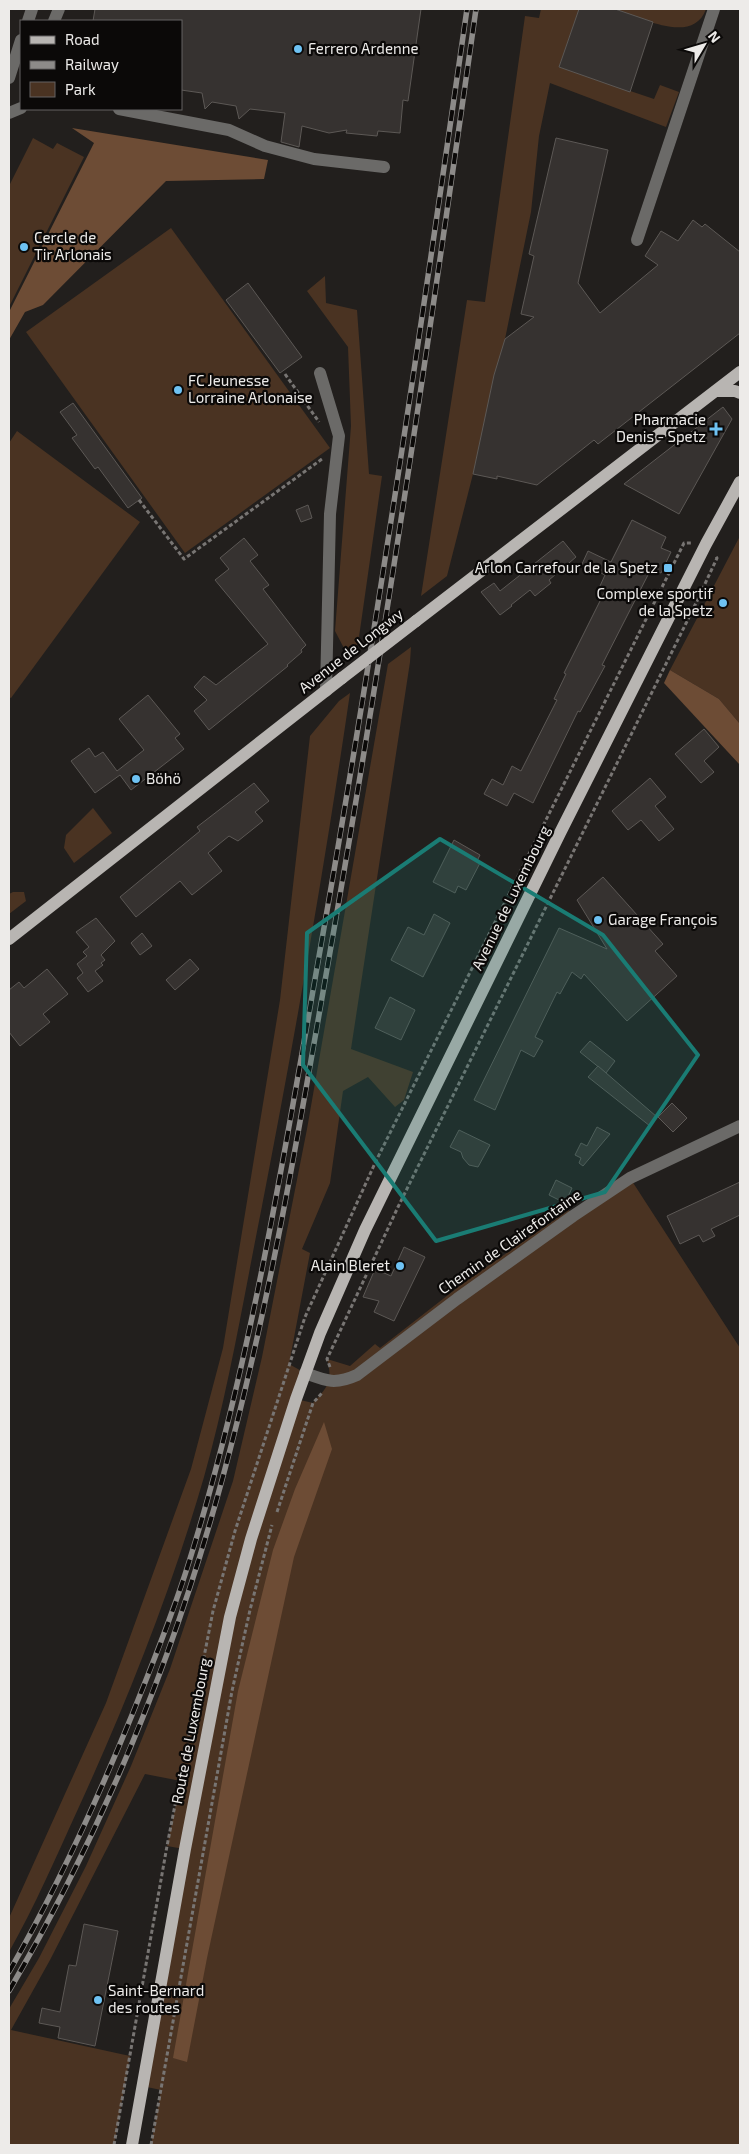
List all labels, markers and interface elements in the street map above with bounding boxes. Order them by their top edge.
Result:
legend [20,20,182,110]
north arrow [679,20,729,70]
text: N [705,27,724,46]
text: Road [65,30,100,48]
place label: Ferrero Ardenne [308,39,418,57]
marker: Ferrero Ardenne [292,43,304,55]
text: Railway [65,55,119,73]
text: Park [65,80,96,98]
place label: Cercle de Tir Arlonais [34,228,112,263]
marker: Cercle de Tir Arlonais [18,241,30,253]
place label: FC Jeunesse Lorraine Arlonaise [188,371,313,406]
marker: FC Jeunesse Lorraine Arlonaise [172,384,184,396]
place label: Pharmacie Denis - Spetz [616,410,706,445]
marker: Pharmacie Denis - Spetz [710,423,722,435]
place label: Arlon Carrefour de la Spetz [475,558,658,576]
marker: Arlon Carrefour de la Spetz [662,562,674,574]
place label: Complexe sportif de la Spetz [596,584,713,619]
marker: Complexe sportif de la Spetz [717,597,729,609]
street label: Avenue de Longwy [295,604,406,696]
place label: Böhö [146,769,181,787]
marker: Böhö [130,773,142,785]
street label: Avenue de Luxembourg [467,822,553,973]
place label: Garage François [608,910,718,929]
marker: Garage François [592,914,604,926]
street label: Chemin de Clairefontaine [435,1185,584,1297]
place label: Alain Bleret [311,1256,390,1274]
marker: Alain Bleret [394,1260,406,1272]
street label: Route de Luxembourg [167,1656,213,1805]
place label: Saint-Bernard des routes [108,1981,204,2016]
marker: Saint-Bernard des routes [92,1994,104,2006]

